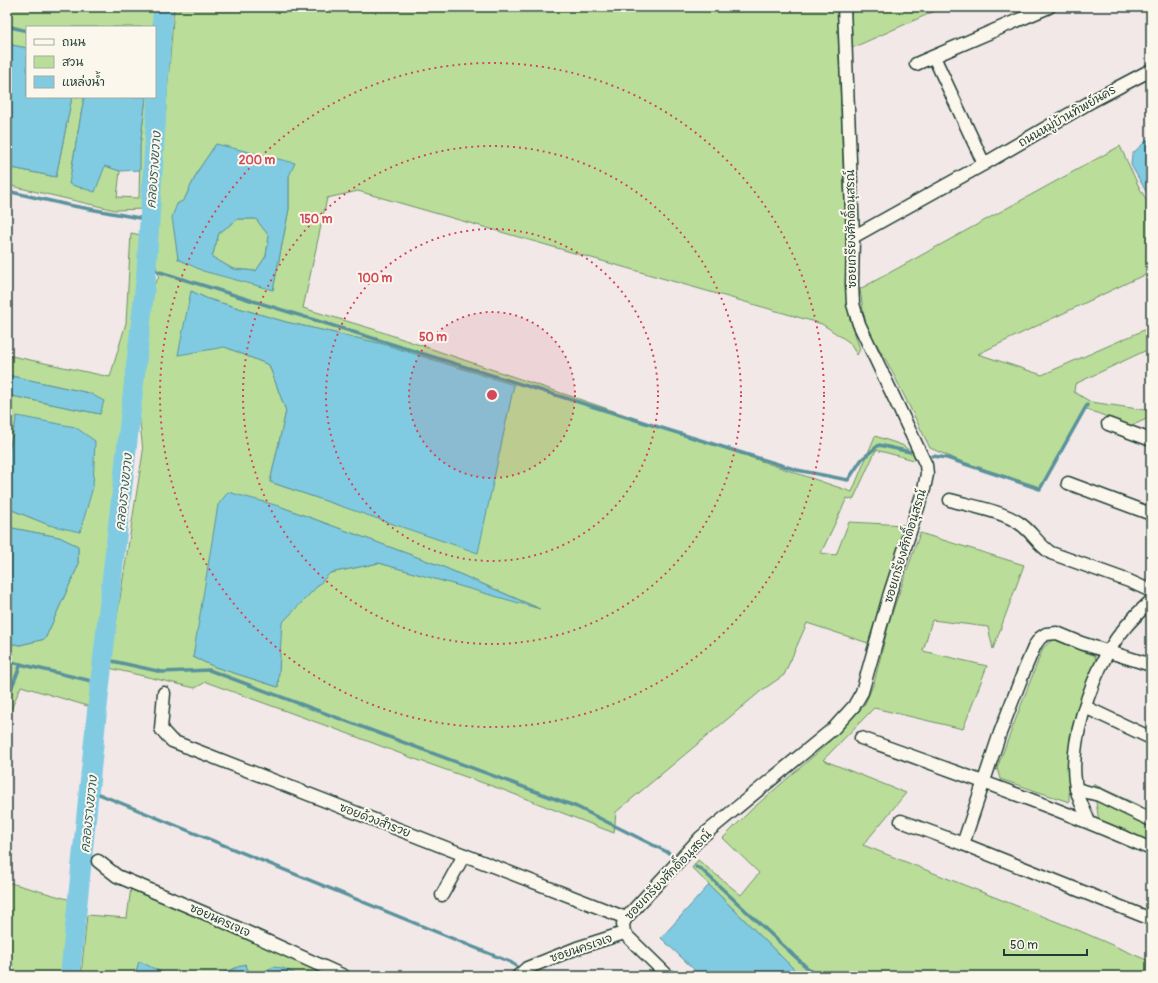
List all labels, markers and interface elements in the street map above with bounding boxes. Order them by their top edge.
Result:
legend [26,26,156,98]
text: ถนน [62,35,86,50]
text: สวน [62,55,83,70]
text: แหล่งน้ำ [62,71,105,90]
street label: ถนนหมู่บ้านทิพย์นคร [1015,82,1119,151]
water label: คลองรางขวาง [143,129,165,209]
text: 200 m [239,153,276,168]
street label: ซอยเกรียงศักดิ์อนุสรณ์ [838,169,861,288]
text: 150 m [300,212,333,227]
text: 100 m [358,271,393,286]
text: 50 m [419,330,447,345]
centre of rings [485,388,499,402]
water label: คลองรางขวาง [112,451,136,531]
street label: ซอยเกรียงศักดิ์อนุสรณ์ [877,485,931,605]
water label: คลองรางขวาง [77,773,101,853]
street label: ซอยด้วงสำรวย [337,800,413,841]
street label: ซอยเกรียงศักดิ์อนุสรณ์ [619,824,716,924]
street label: ซอยนครเจเจ [187,900,253,941]
street label: ซอยนครเจเจ [548,931,614,966]
scale bar [1004,931,1087,957]
text: 50 m [1010,938,1038,953]

